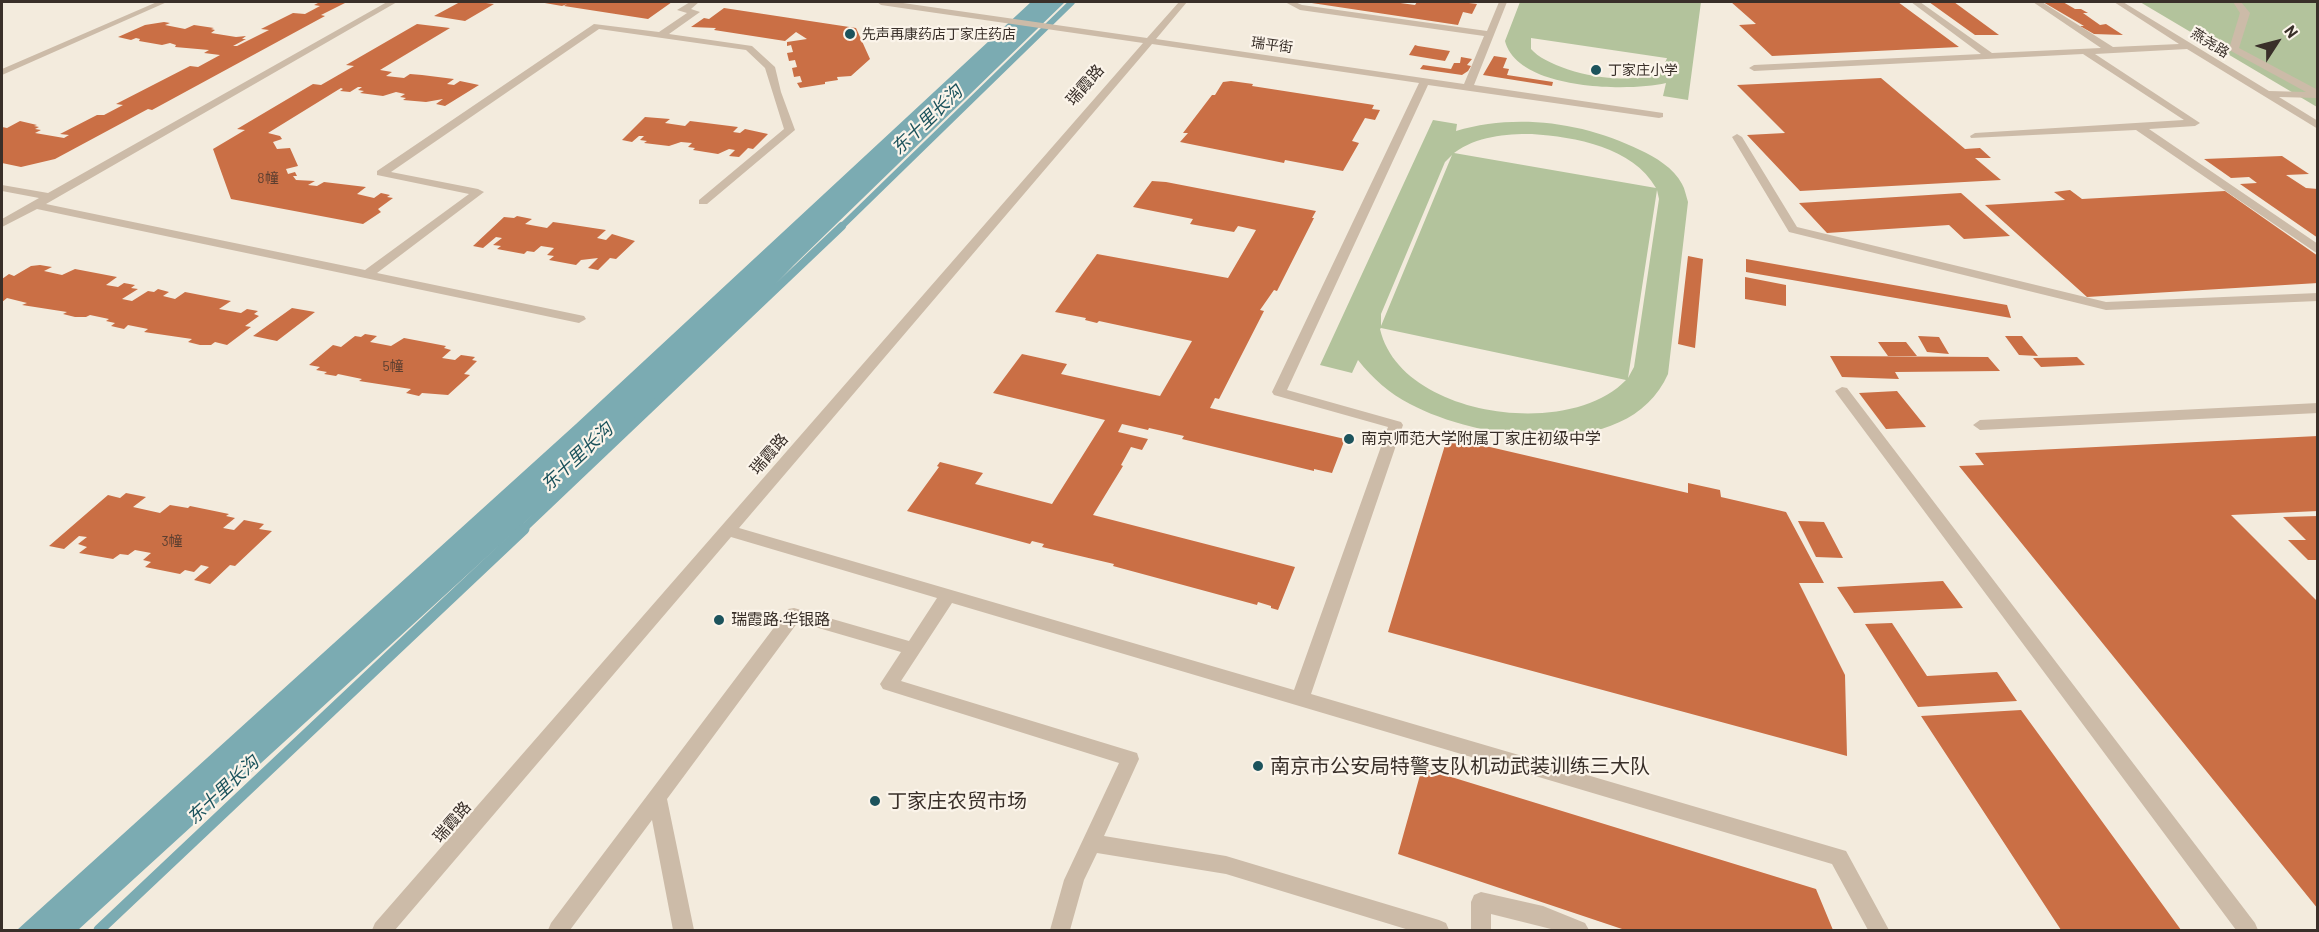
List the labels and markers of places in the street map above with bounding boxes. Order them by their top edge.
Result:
place label: 先声再康药店丁家庄药店 [862,26,1016,42]
marker: 先声再康药店丁家庄药店 [843,27,857,41]
place label: 丁家庄小学 [1608,62,1678,78]
marker: 丁家庄小学 [1589,63,1603,77]
place label: 南京师范大学附属丁家庄初级中学 [1361,429,1601,449]
marker: 南京师范大学附属丁家庄初级中学 [1342,432,1356,446]
place label: 瑞霞路·华银路 [731,610,830,630]
marker: 瑞霞路·华银路 [712,613,726,627]
place label: 南京市公安局特警支队机动武装训练三大队 [1270,754,1650,778]
marker: 南京市公安局特警支队机动武装训练三大队 [1251,759,1265,773]
place label: 丁家庄农贸市场 [887,789,1027,813]
marker: 丁家庄农贸市场 [868,794,882,808]

